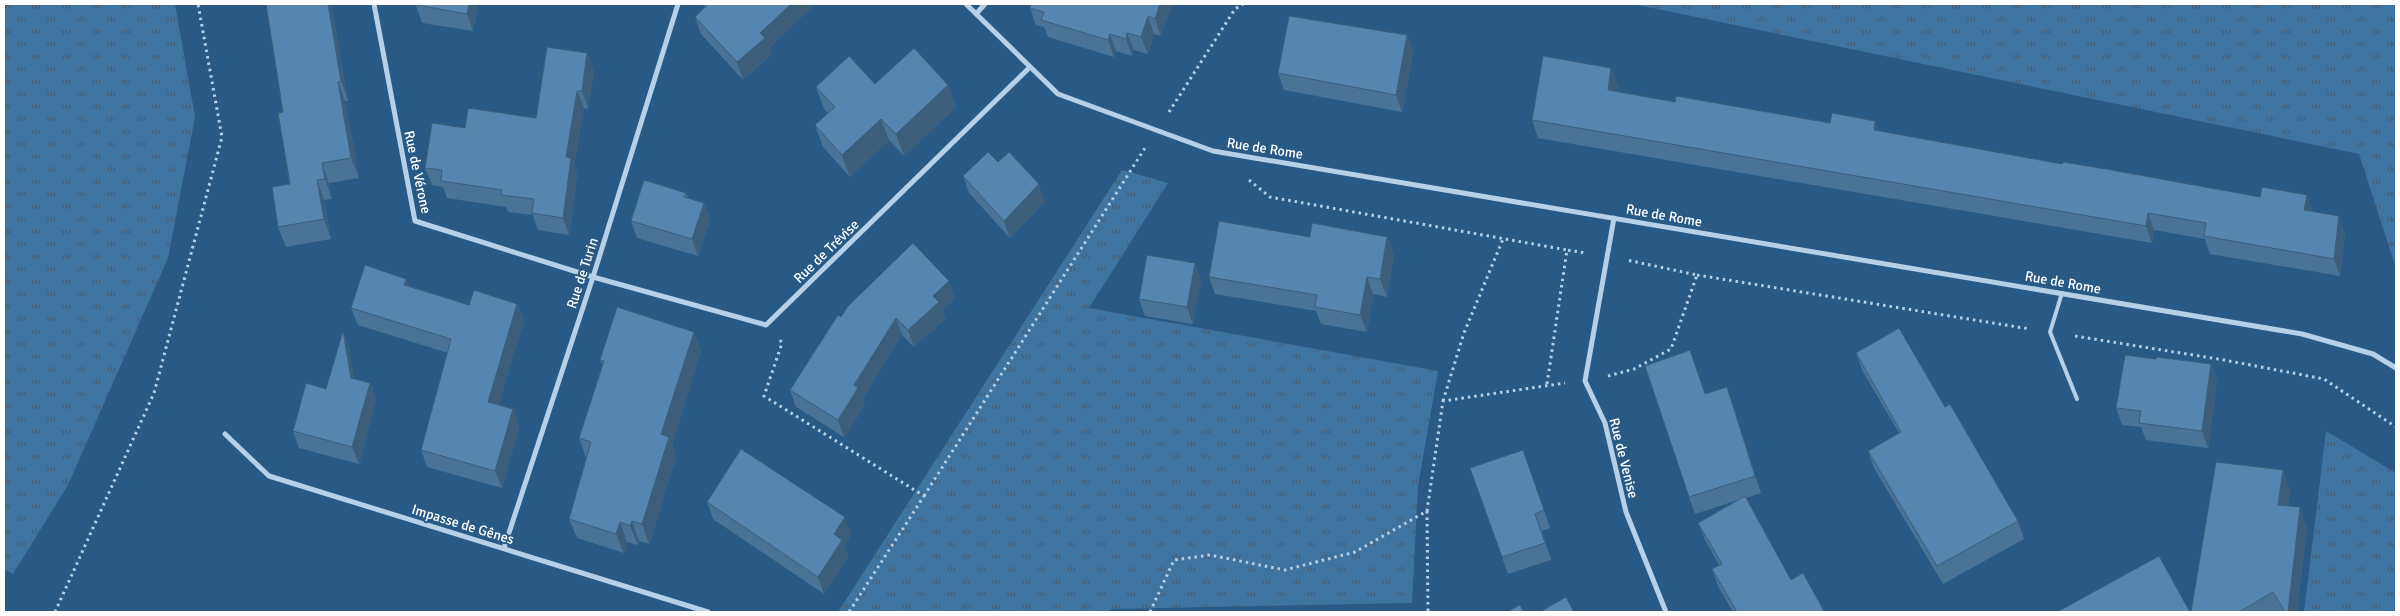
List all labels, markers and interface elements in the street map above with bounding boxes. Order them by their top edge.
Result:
street label: Rue de Vérone [400,129,435,215]
street label: Rue de Rome [1226,134,1304,163]
street label: Rue de Rome [1625,200,1703,231]
street label: Rue de Trévise [790,216,863,287]
street label: Rue de Turin [563,236,602,311]
street label: Rue de Rome [2024,267,2102,298]
street label: Rue de Venise [1605,416,1642,500]
street label: Impasse de Gênes [409,501,516,548]

